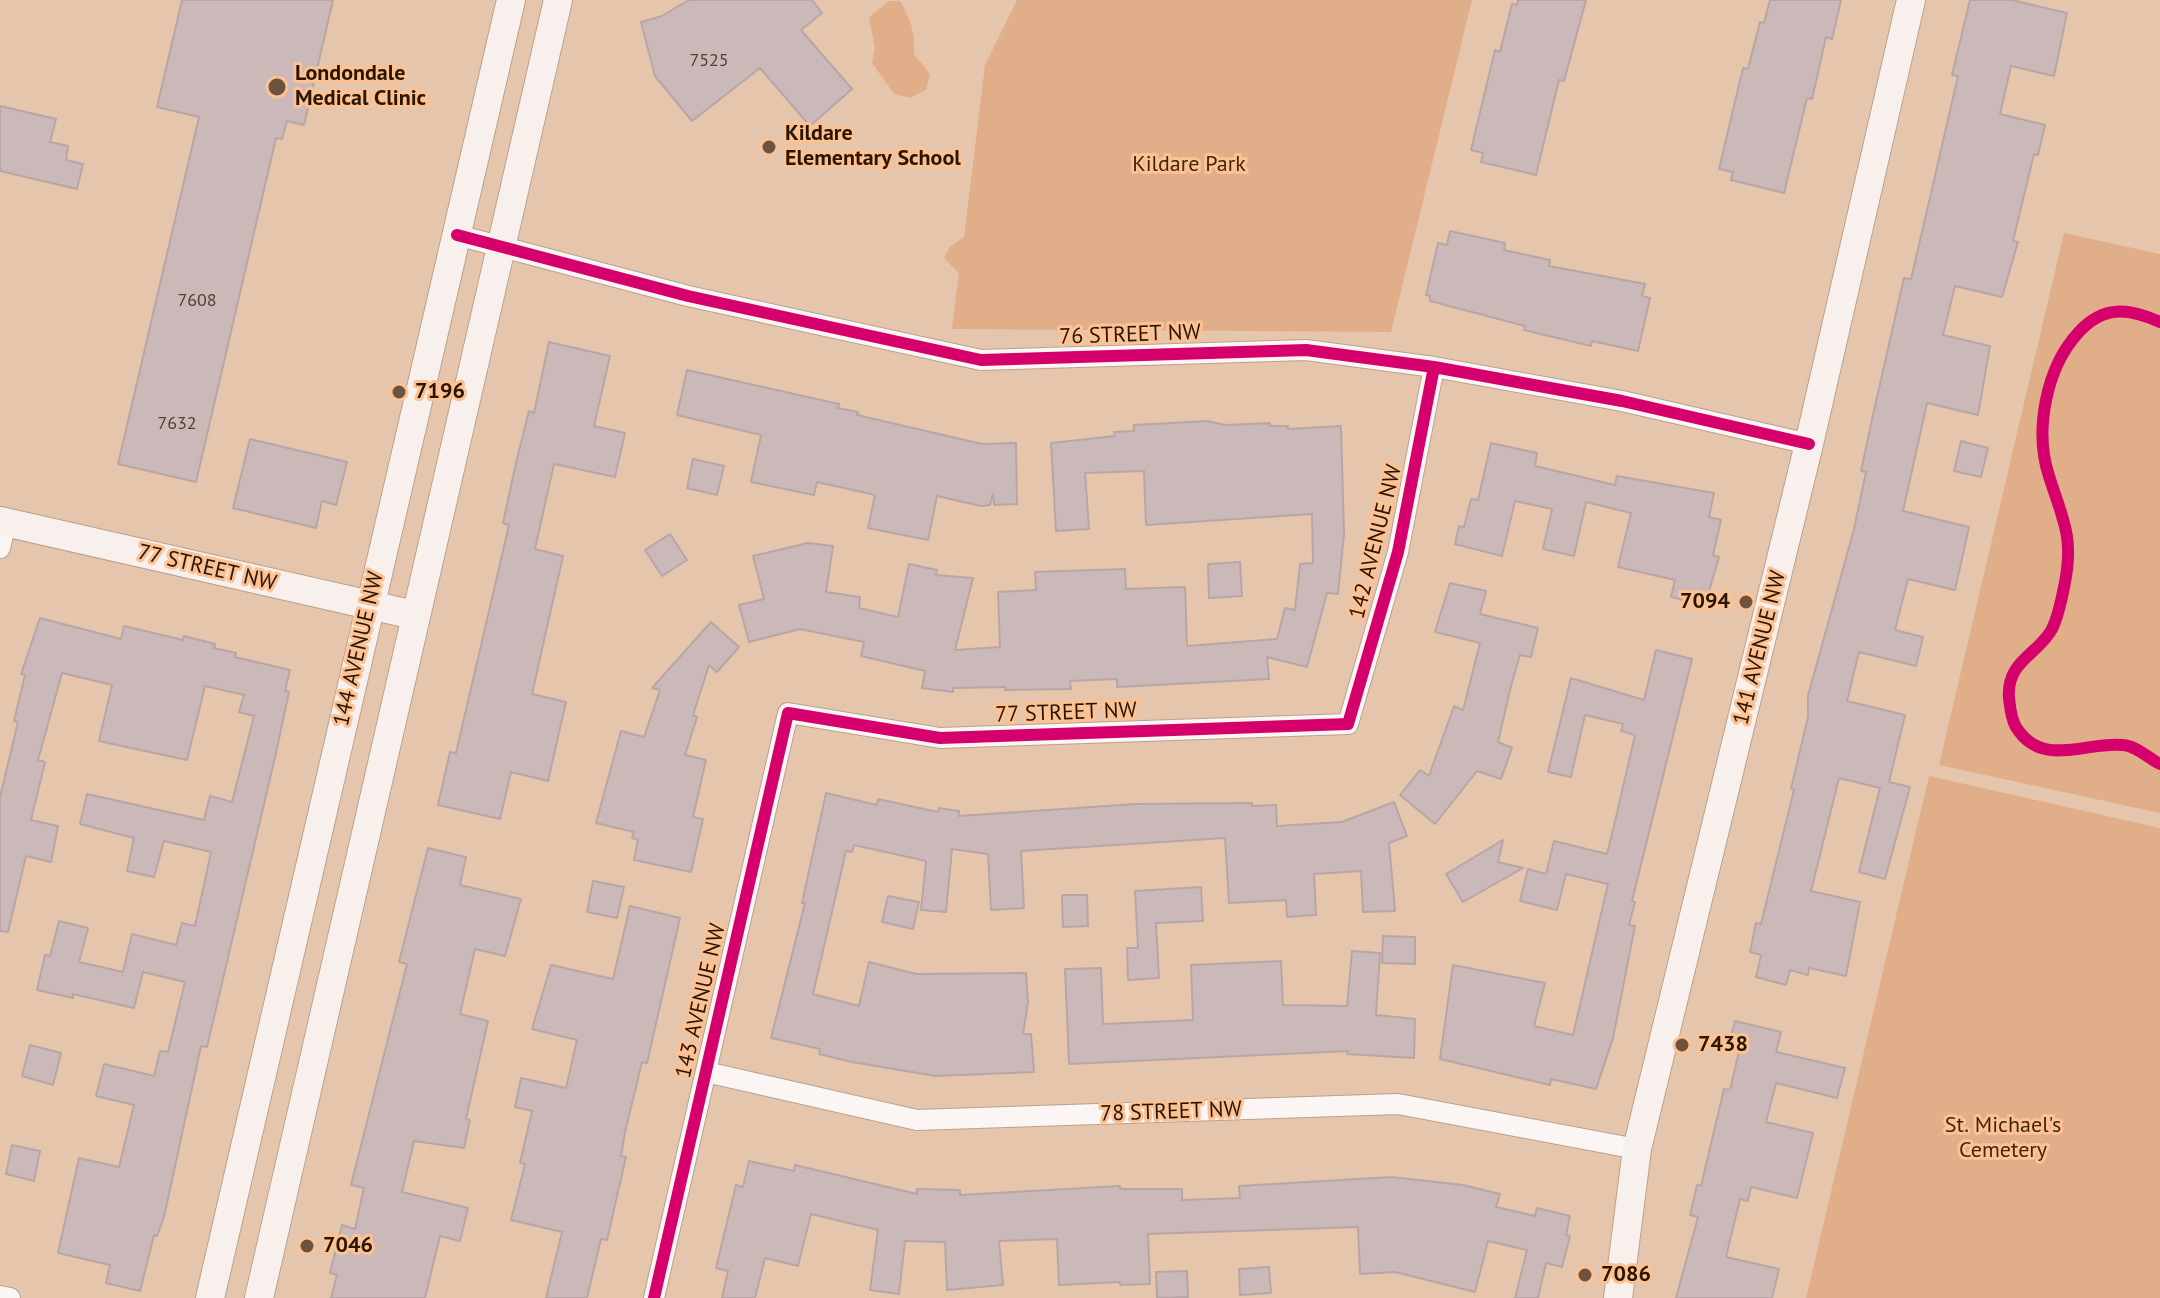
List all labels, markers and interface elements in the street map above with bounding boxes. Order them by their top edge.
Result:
house number: 7525 [689,50,729,72]
place label: Londondale Medical Clinic [295,61,426,112]
marker: Londondale Medical Clinic [266,76,288,98]
place label: Kildare Elementary School [785,121,961,172]
marker: Kildare Elementary School [760,138,778,156]
park label: Kildare Park [1132,152,1246,178]
house number: 7608 [177,290,217,312]
street label: 76 STREET NW [1059,319,1201,351]
place label: 7196 [415,379,465,405]
marker: 7196 [390,383,408,401]
house number: 7632 [157,413,197,435]
street label: 142 AVENUE NW [1344,462,1408,622]
street label: 77 STREET NW [135,539,279,597]
street label: 141 AVENUE NW [1728,568,1792,728]
street label: 144 AVENUE NW [328,569,390,729]
place label: 7094 [1680,589,1730,615]
marker: 7094 [1737,593,1755,611]
street label: 77 STREET NW [995,697,1137,729]
street label: 143 AVENUE NW [670,921,732,1081]
place label: 7438 [1698,1032,1748,1058]
marker: 7438 [1673,1036,1691,1054]
street label: 78 STREET NW [1100,1096,1242,1128]
park label: St. Michael's Cemetery [1945,1113,2061,1164]
place label: 7046 [323,1233,373,1259]
marker: 7046 [298,1237,316,1255]
place label: 7086 [1601,1262,1651,1288]
marker: 7086 [1576,1266,1594,1284]

